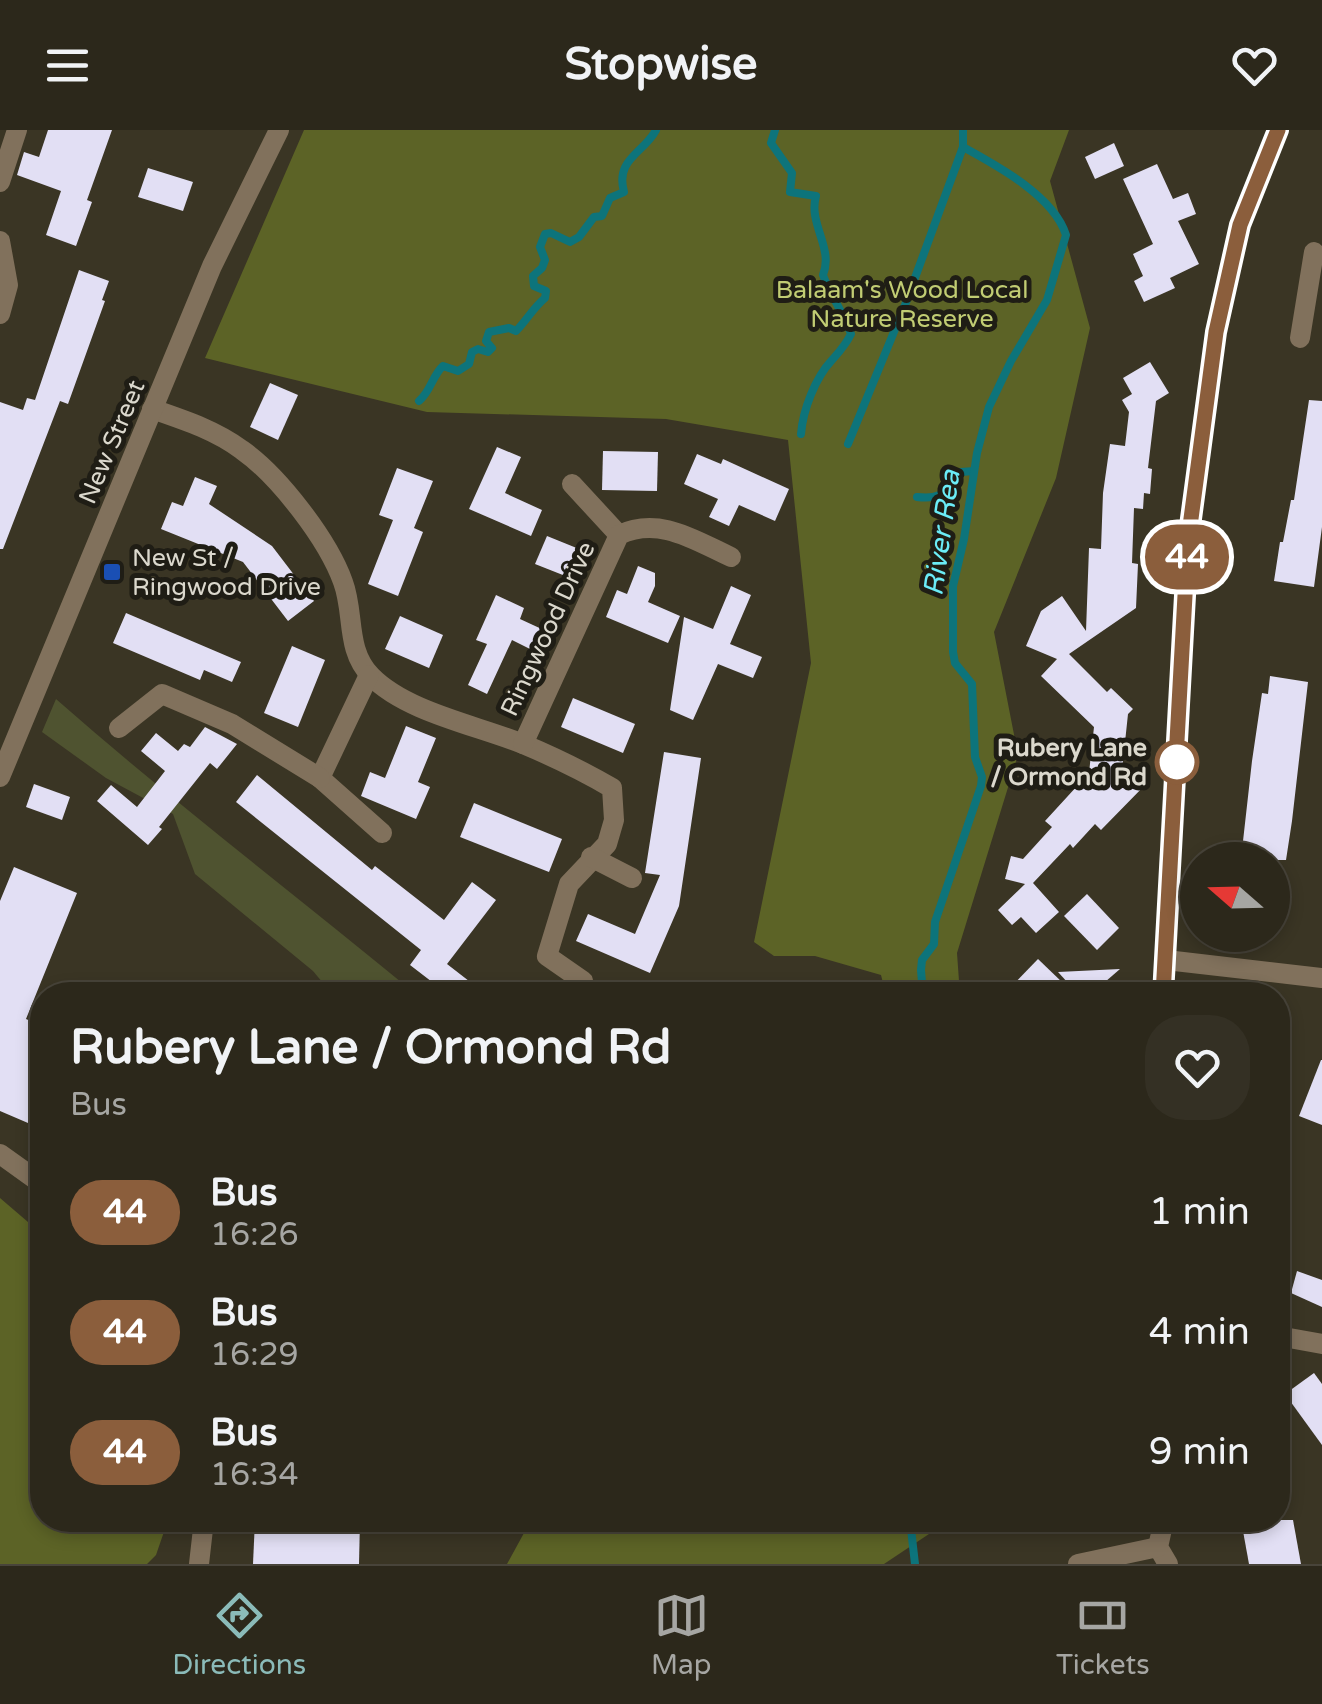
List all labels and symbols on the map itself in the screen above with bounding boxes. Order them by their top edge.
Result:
park label: Balaam's Wood Local Nature Reserve [776,275,1028,334]
street label: New Street [72,375,152,508]
water label: River Rea [916,467,968,598]
line badge: 44 [1142,524,1232,590]
street label: Ringwood Drive [494,537,602,721]
place label: New St / Ringwood Drive [132,543,321,602]
marker: New St / Ringwood Drive [101,561,123,583]
place label: Rubery Lane / Ormond Rd [991,733,1147,792]
marker: Rubery Lane / Ormond Rd [1156,741,1198,783]
north arrow [1180,842,1290,952]

